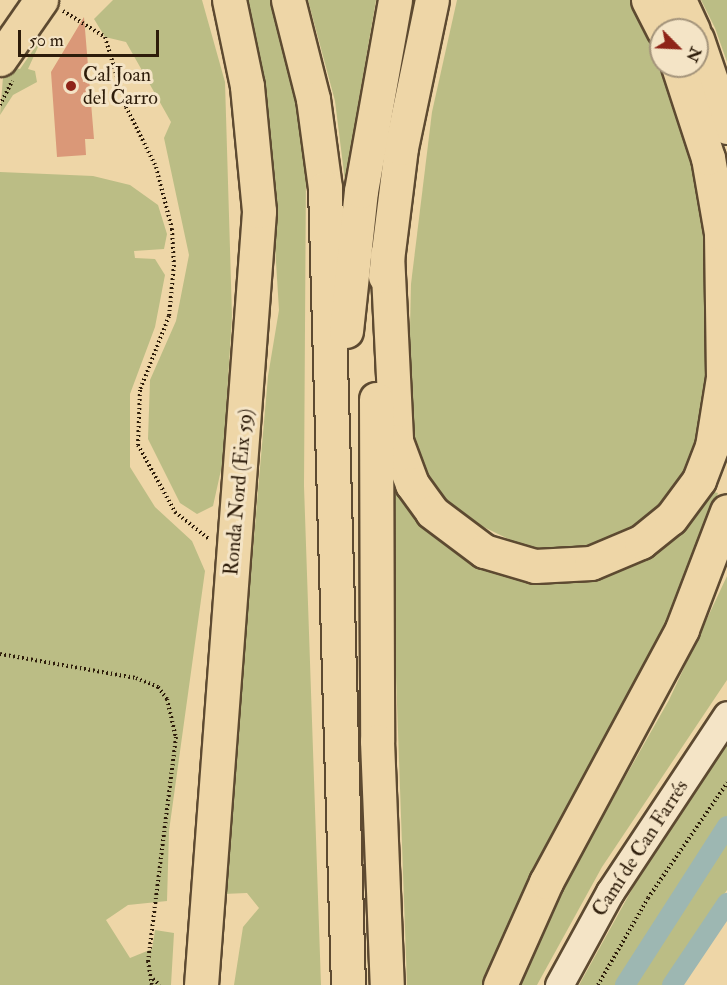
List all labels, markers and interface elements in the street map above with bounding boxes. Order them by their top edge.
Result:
scale bar [21,18,162,56]
north arrow [649,18,709,78]
text: 50 m [29,29,64,52]
text: N [682,44,706,65]
place label: Cal Joan del Carro [83,62,158,109]
marker: Cal Joan del Carro [64,79,78,93]
street label: Ronda Nord (Eix 59) [219,408,257,576]
street label: Camí de Can Farrés [587,775,693,921]

